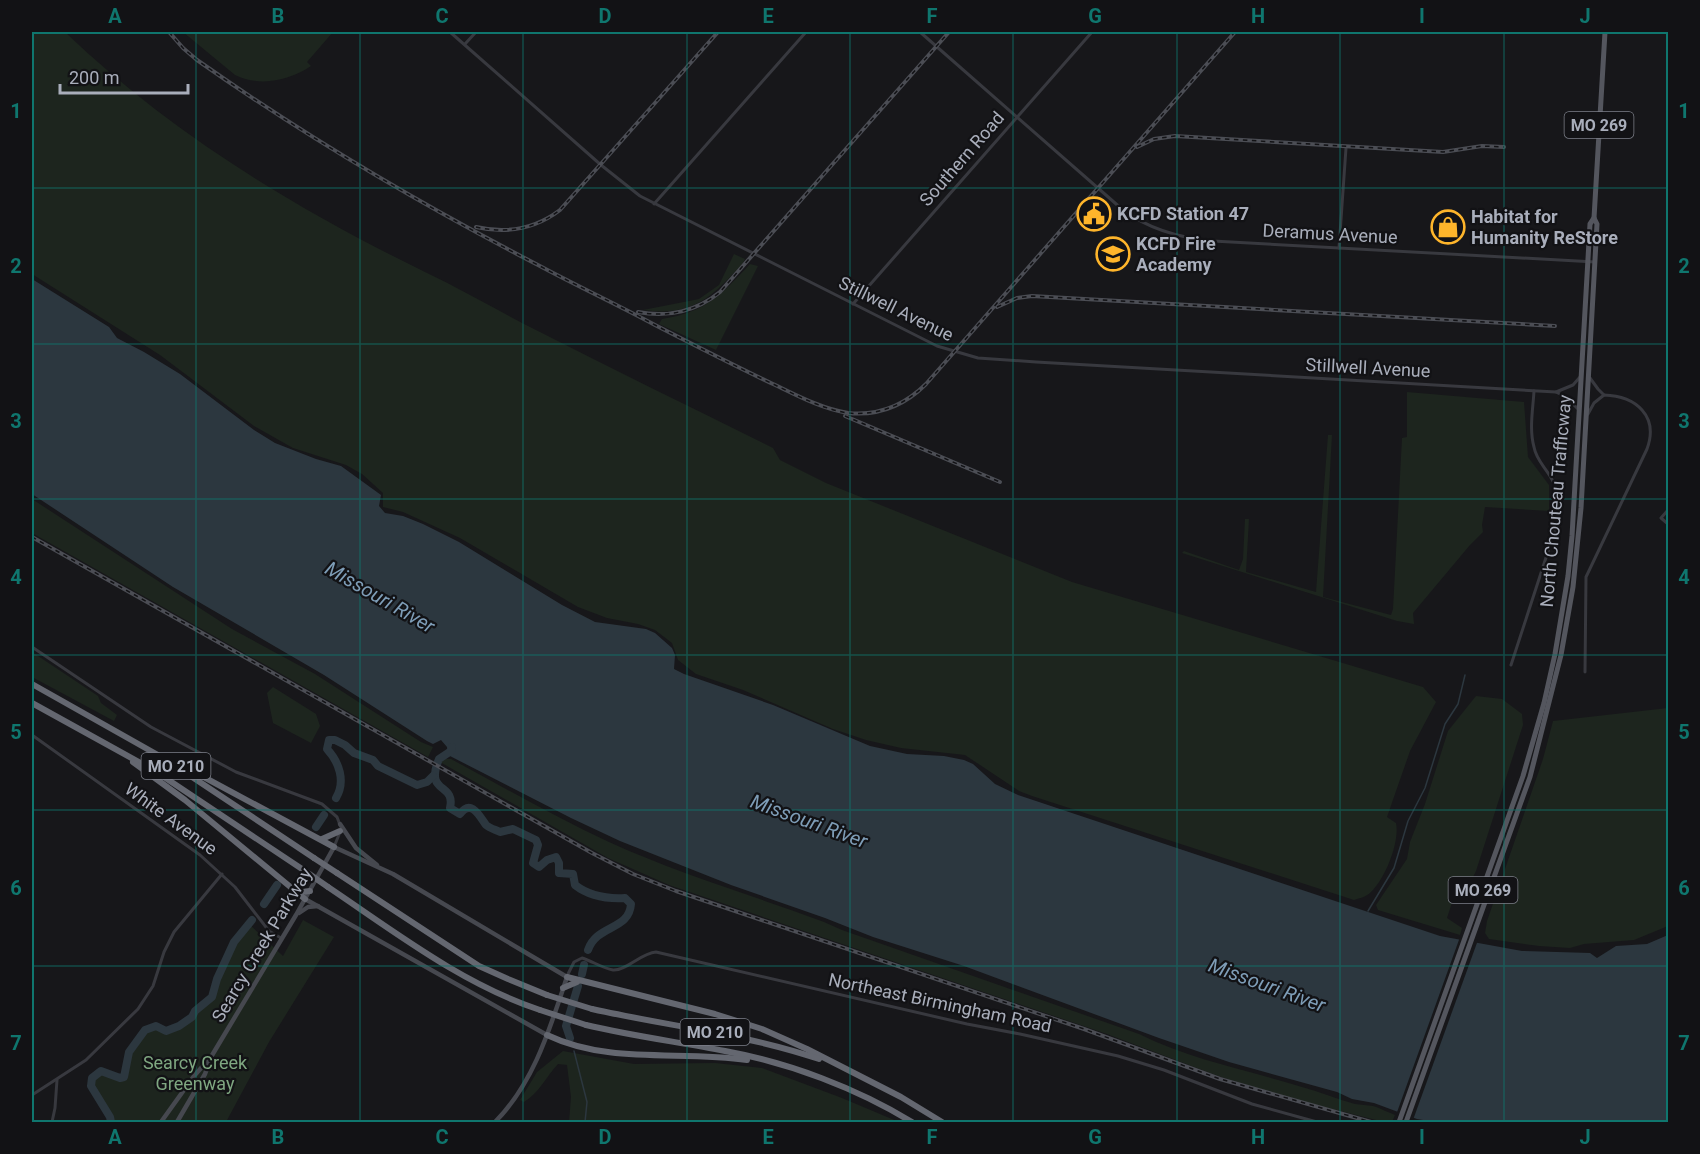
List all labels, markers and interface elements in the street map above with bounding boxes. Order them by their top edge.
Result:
text: A [108,4,122,28]
text: B [272,4,284,28]
text: C [435,4,449,28]
text: D [599,4,612,28]
text: E [762,4,774,28]
text: F [927,4,938,28]
text: G [1088,4,1102,28]
text: H [1251,4,1265,28]
text: I [1419,4,1425,28]
text: J [1579,4,1591,28]
scale bar [60,57,188,95]
text: 200 m [69,67,120,88]
text: 1 [10,99,22,123]
text: 1 [1678,99,1690,123]
street label: Southern Road [915,107,1008,210]
road number: MO 269 [1564,112,1634,138]
public building icon: KCFD Station 47 [1076,196,1112,232]
place label: KCFD Station 47 [1117,203,1249,224]
place label: Habitat for Humanity ReStore [1471,206,1618,248]
shop icon: Habitat for Humanity ReStore [1430,209,1466,245]
street label: Deramus Avenue [1262,219,1398,248]
place label: KCFD Fire Academy [1136,233,1216,275]
school or university icon: KCFD Fire Academy [1095,236,1131,272]
text: 2 [10,254,22,278]
text: 2 [1678,254,1690,278]
street label: Stillwell Avenue [836,272,957,345]
street label: Stillwell Avenue [1305,354,1431,381]
street label: North Chouteau Trafficway [1536,393,1575,608]
text: 3 [10,409,22,433]
text: 3 [1678,409,1690,433]
water label: Missouri River [321,556,440,639]
text: 4 [10,565,22,589]
text: 4 [1678,565,1690,589]
text: 5 [10,720,22,744]
text: 5 [1678,720,1690,744]
road number: MO 210 [142,753,210,779]
street label: White Avenue [121,778,222,859]
water label: Missouri River [747,789,872,854]
street label: Searcy Creek Parkway [207,863,316,1026]
text: 6 [10,876,22,900]
text: 6 [1678,876,1690,900]
road number: MO 269 [1448,877,1518,903]
water label: Missouri River [1205,953,1330,1018]
street label: Northeast Birmingham Road [827,969,1054,1036]
road number: MO 210 [680,1019,750,1045]
text: 7 [10,1031,22,1055]
text: 7 [1678,1031,1690,1055]
park label: Searcy Creek Greenway [143,1052,248,1094]
text: A [108,1125,122,1149]
text: B [272,1125,284,1149]
text: C [435,1125,449,1149]
text: D [599,1125,612,1149]
text: E [762,1125,774,1149]
text: F [927,1125,938,1149]
text: G [1088,1125,1102,1149]
text: H [1251,1125,1265,1149]
text: I [1419,1125,1425,1149]
text: J [1579,1125,1591,1149]

